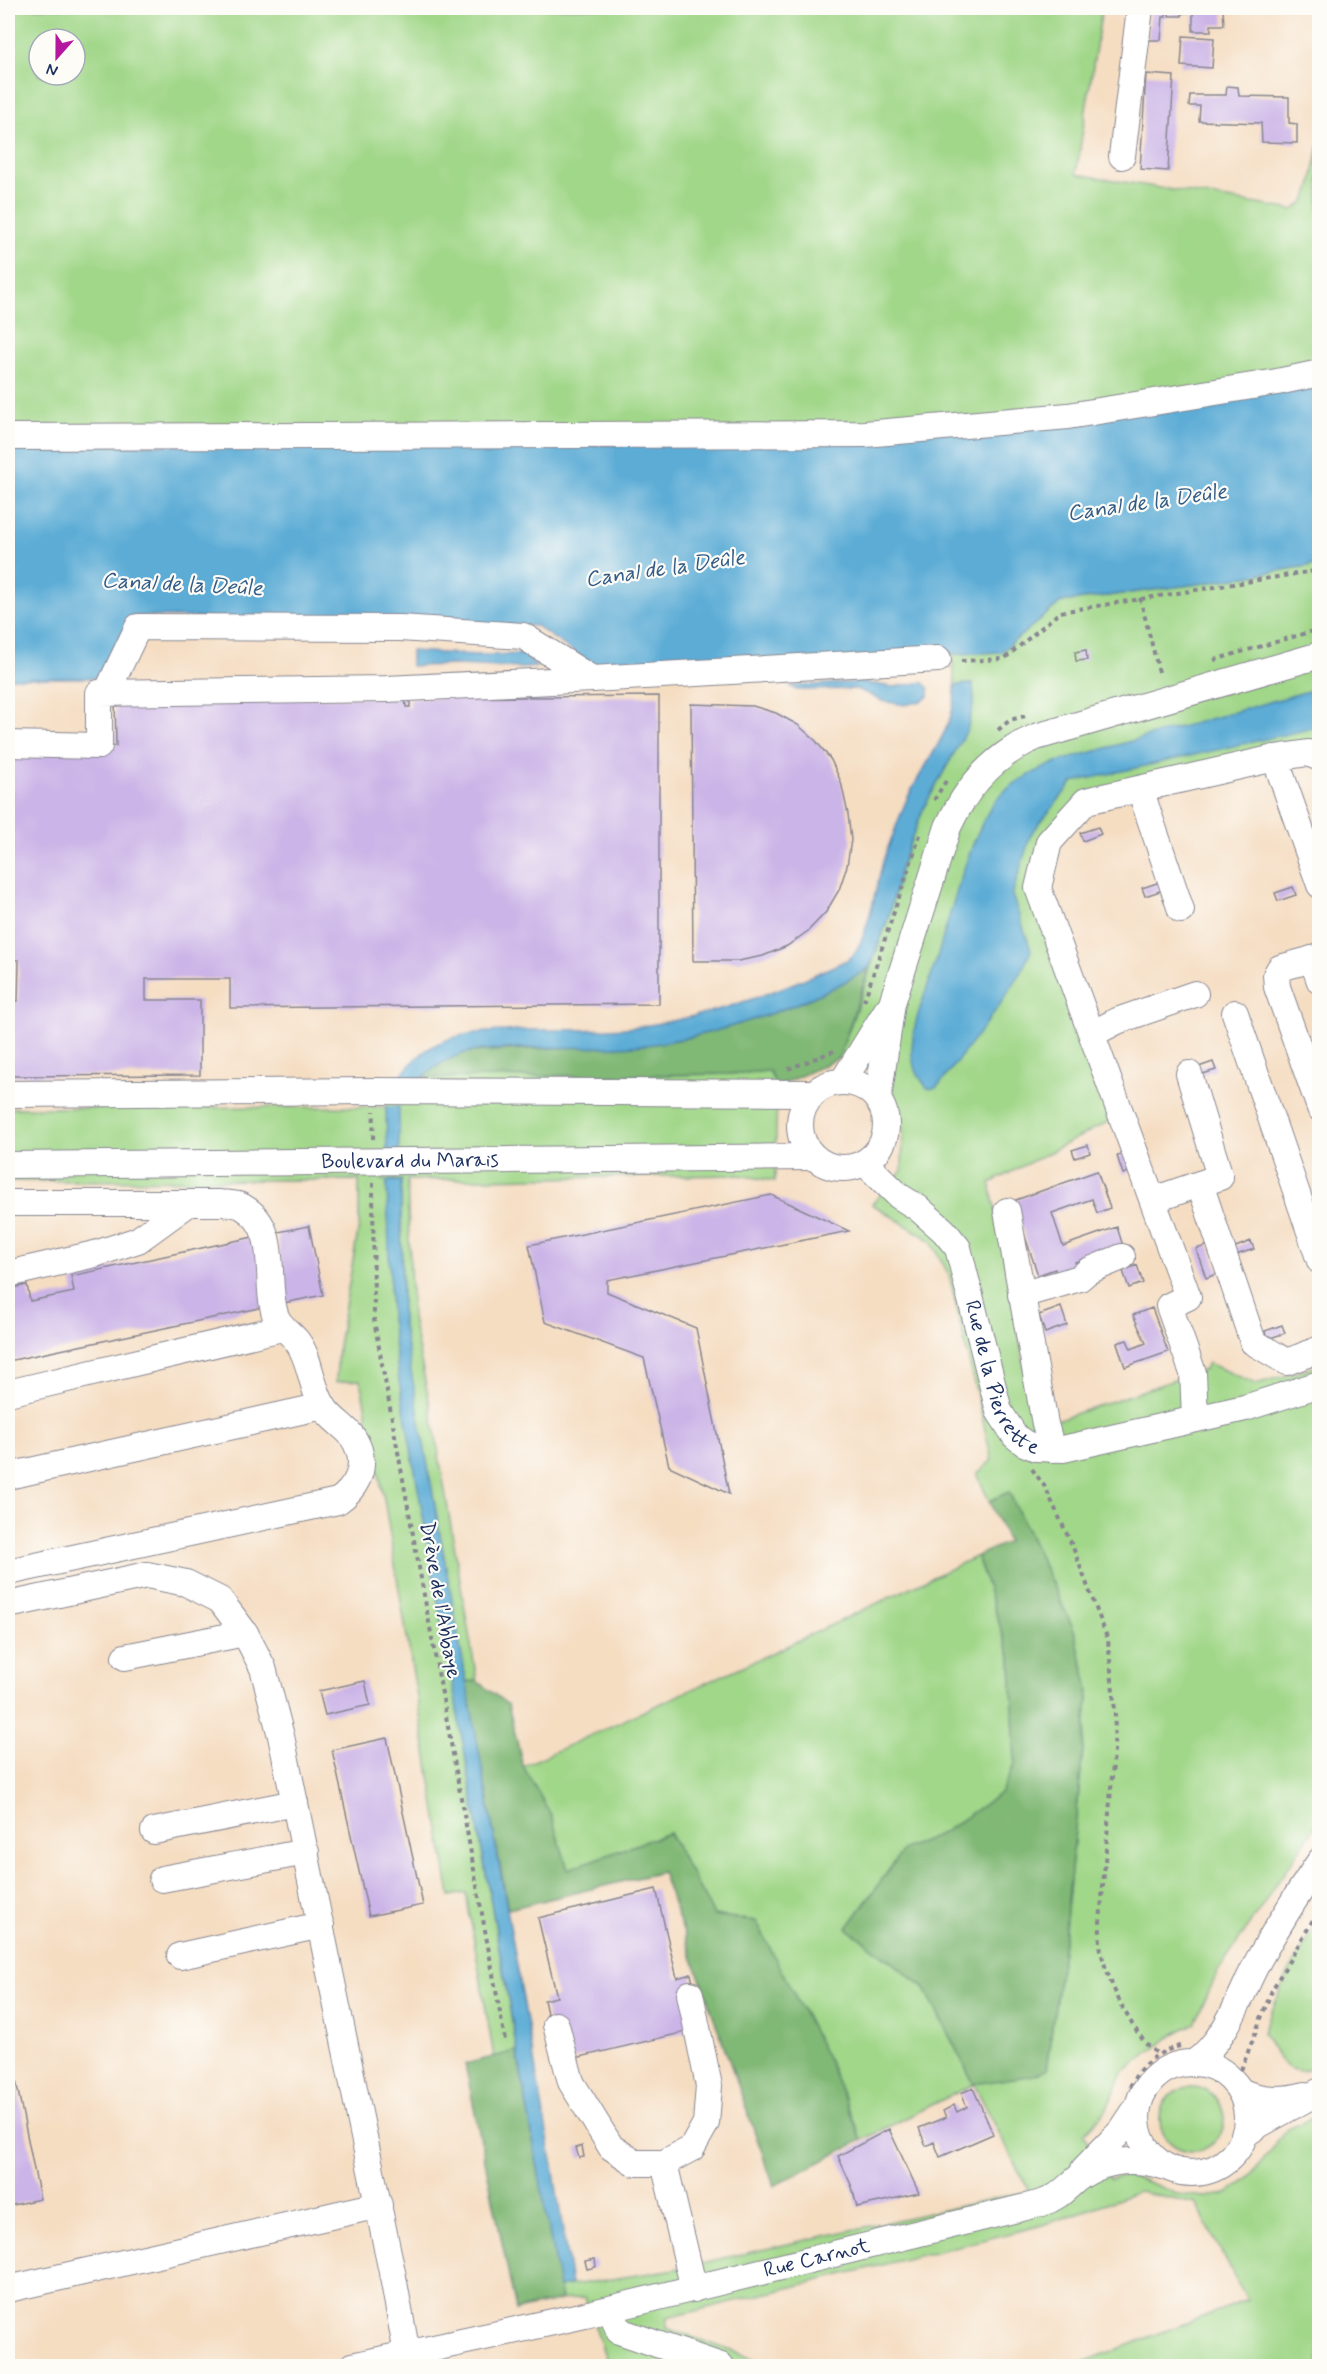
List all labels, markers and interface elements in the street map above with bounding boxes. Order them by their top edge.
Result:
north arrow [27,27,87,87]
text: N [43,58,61,81]
water label: Canal de la Deûle [1065,478,1230,528]
water label: Canal de la Deûle [583,544,748,594]
water label: Canal de la Deûle [101,567,264,603]
street label: Boulevard du Marais [321,1146,499,1176]
street label: Rue de la Pierrette [958,1297,1043,1462]
street label: Drève de l'Abbaye [412,1519,468,1681]
street label: Rue Carnot [761,2232,873,2285]

